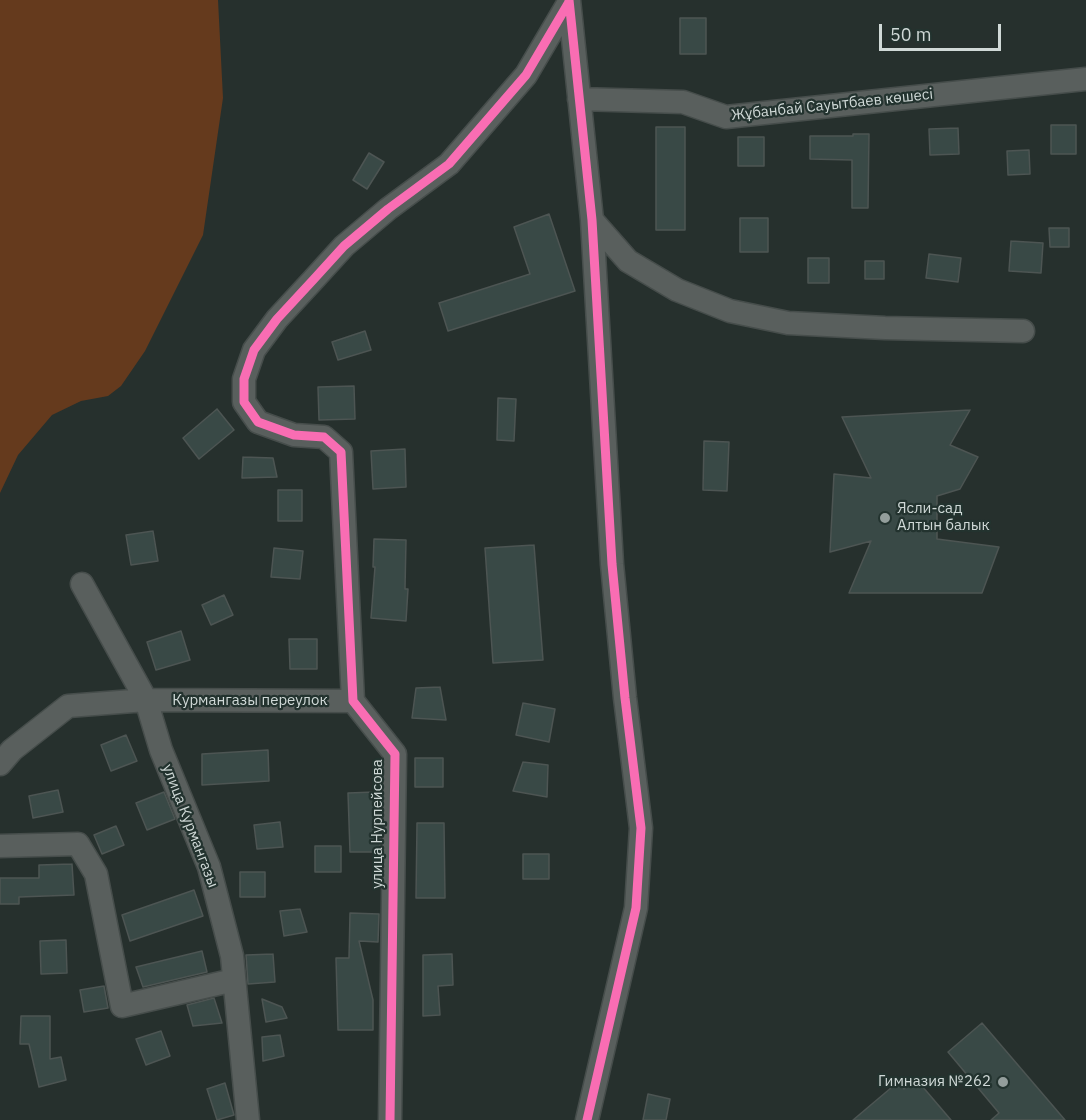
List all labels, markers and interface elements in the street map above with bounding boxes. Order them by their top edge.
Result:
scale bar [882,12,1004,50]
text: 50 m [890,23,932,46]
street label: Жұбанбай Сауытбаев көшесі [730,85,934,125]
place label: Ясли-сад Алтын балык [897,500,990,535]
marker: Ясли-сад Алтын балык [878,511,892,525]
street label: Курмангазы переулок [172,692,328,710]
street label: улица Нурпейсова [369,759,387,889]
street label: улица Курмангазы [158,762,222,890]
place label: Гимназия №262 [878,1073,991,1091]
marker: Гимназия №262 [996,1075,1010,1089]

